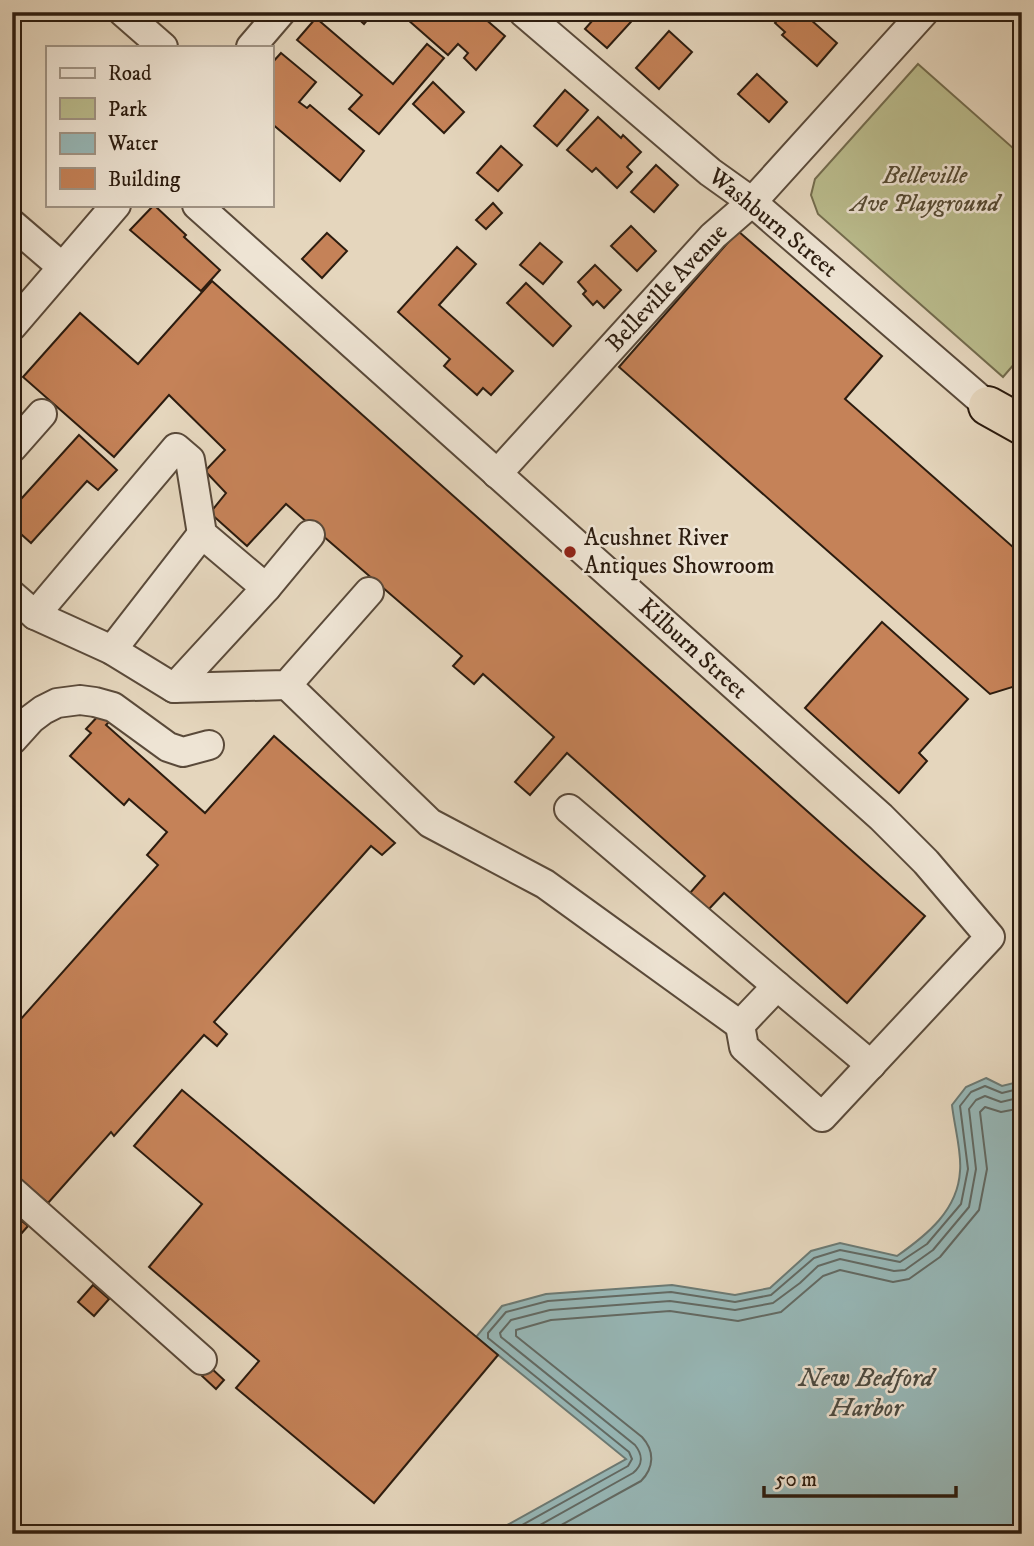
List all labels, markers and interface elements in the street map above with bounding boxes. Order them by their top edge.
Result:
legend [46,46,273,206]
text: Road [108,61,152,87]
text: Park [108,97,148,123]
text: Water [107,131,158,157]
street label: Washburn Street [702,161,844,284]
park label: Belleville Ave Playground [848,161,1003,219]
text: Building [108,167,181,193]
street label: Belleville Avenue [600,217,734,358]
place label: Acushnet River Antiques Showroom [584,523,775,581]
marker: Acushnet River Antiques Showroom [562,544,578,560]
street label: Kilburn Street [632,592,754,706]
water label: New Bedford Harbor [797,1362,937,1425]
scale bar [764,1455,957,1499]
text: 50 m [775,1467,817,1493]

